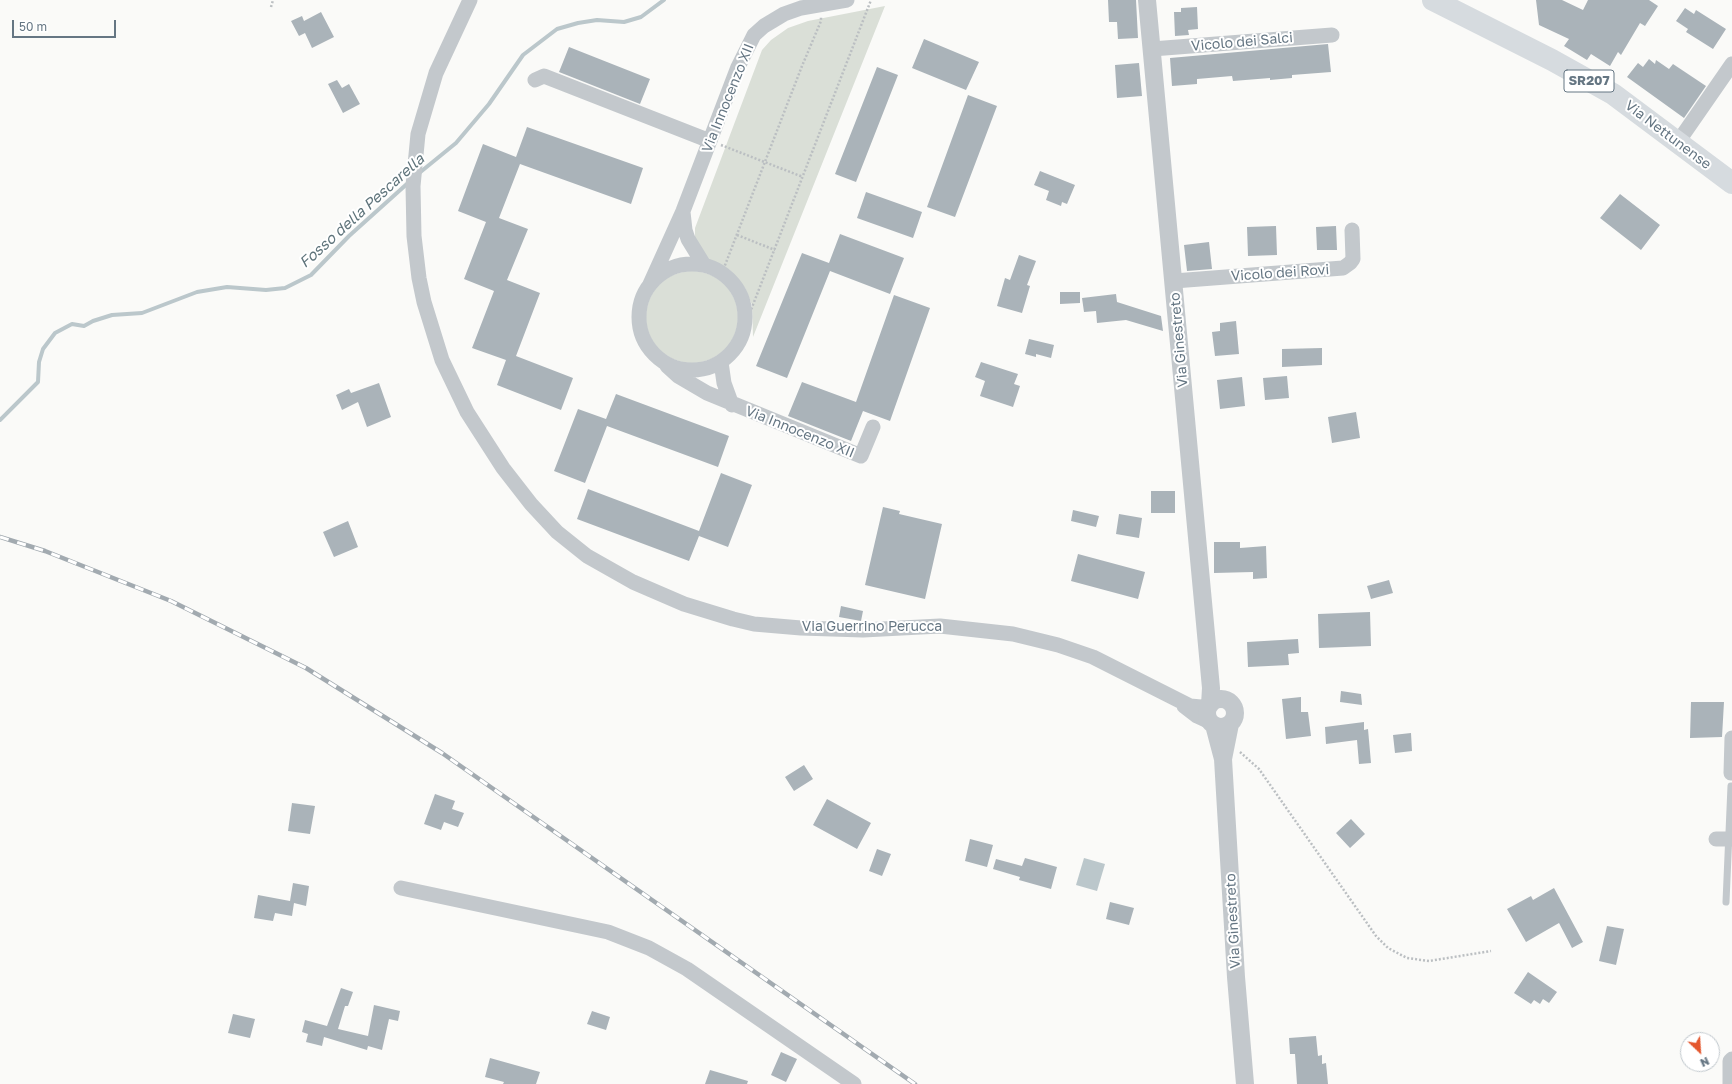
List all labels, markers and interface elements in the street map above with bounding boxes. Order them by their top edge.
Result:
scale bar [14,12,118,38]
text: 50 m [19,19,47,34]
street label: Vicolo dei Salci [1190,29,1294,55]
street label: Via Innocenzo XII [698,41,758,155]
road number: SR207 [1564,70,1614,92]
street label: Via Nettunense [1622,97,1714,173]
water label: Fosso della Pescarella [296,150,428,272]
street label: Vicolo dei Rovi [1230,261,1330,285]
street label: Via Ginestreto [1166,292,1192,388]
street label: Via Innocenzo XII [743,402,857,462]
street label: Via Guerrino Perucca [802,619,942,635]
street label: Via Ginestreto [1222,873,1244,969]
north arrow [1680,1032,1720,1072]
text: N [1698,1055,1711,1070]

